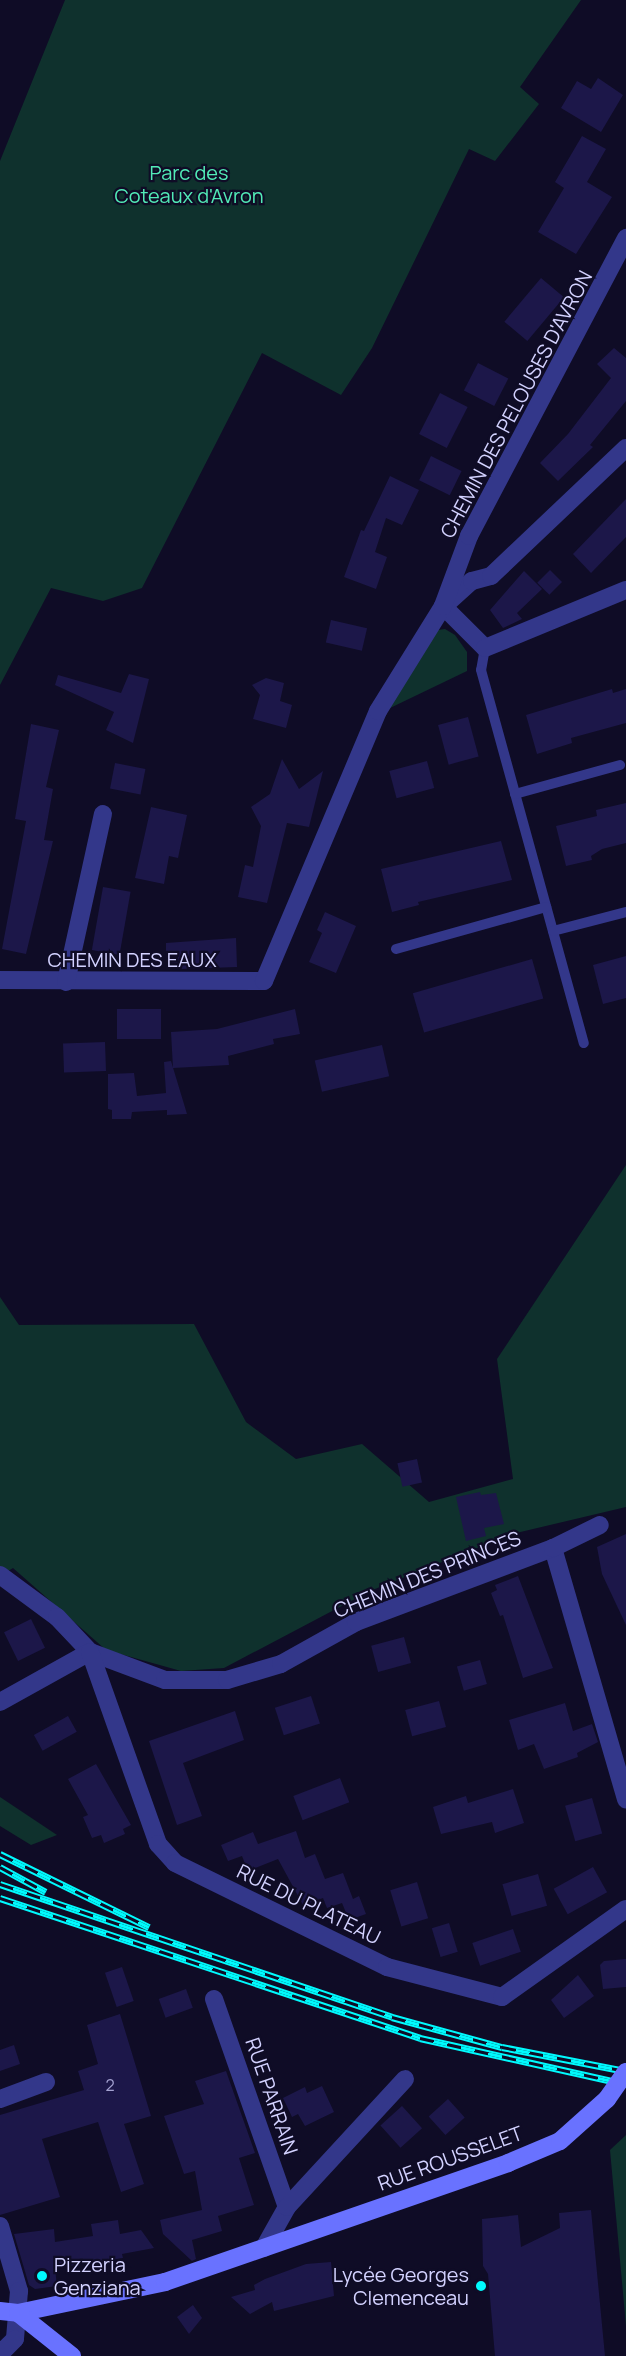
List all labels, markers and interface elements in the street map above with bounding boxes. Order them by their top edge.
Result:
park label: Parc des Coteaux d'Avron [114,161,264,208]
street label: CHEMIN DES PELOUSES D'AVRON [435,266,597,542]
street label: CHEMIN DES EAUX [47,947,217,971]
street label: CHEMIN DES PRINCES [330,1525,524,1623]
street label: RUE DU PLATEAU [233,1859,385,1949]
street label: RUE PARRAIN [241,2034,303,2158]
house number: 2 [105,2075,115,2095]
street label: RUE ROUSSELET [374,2121,526,2195]
place label: Pizzeria Genziana [54,2252,141,2299]
place label: Lycée Georges Clemenceau [333,2262,469,2309]
marker: Pizzeria Genziana [35,2269,49,2283]
marker: Lycée Georges Clemenceau [474,2279,488,2293]

